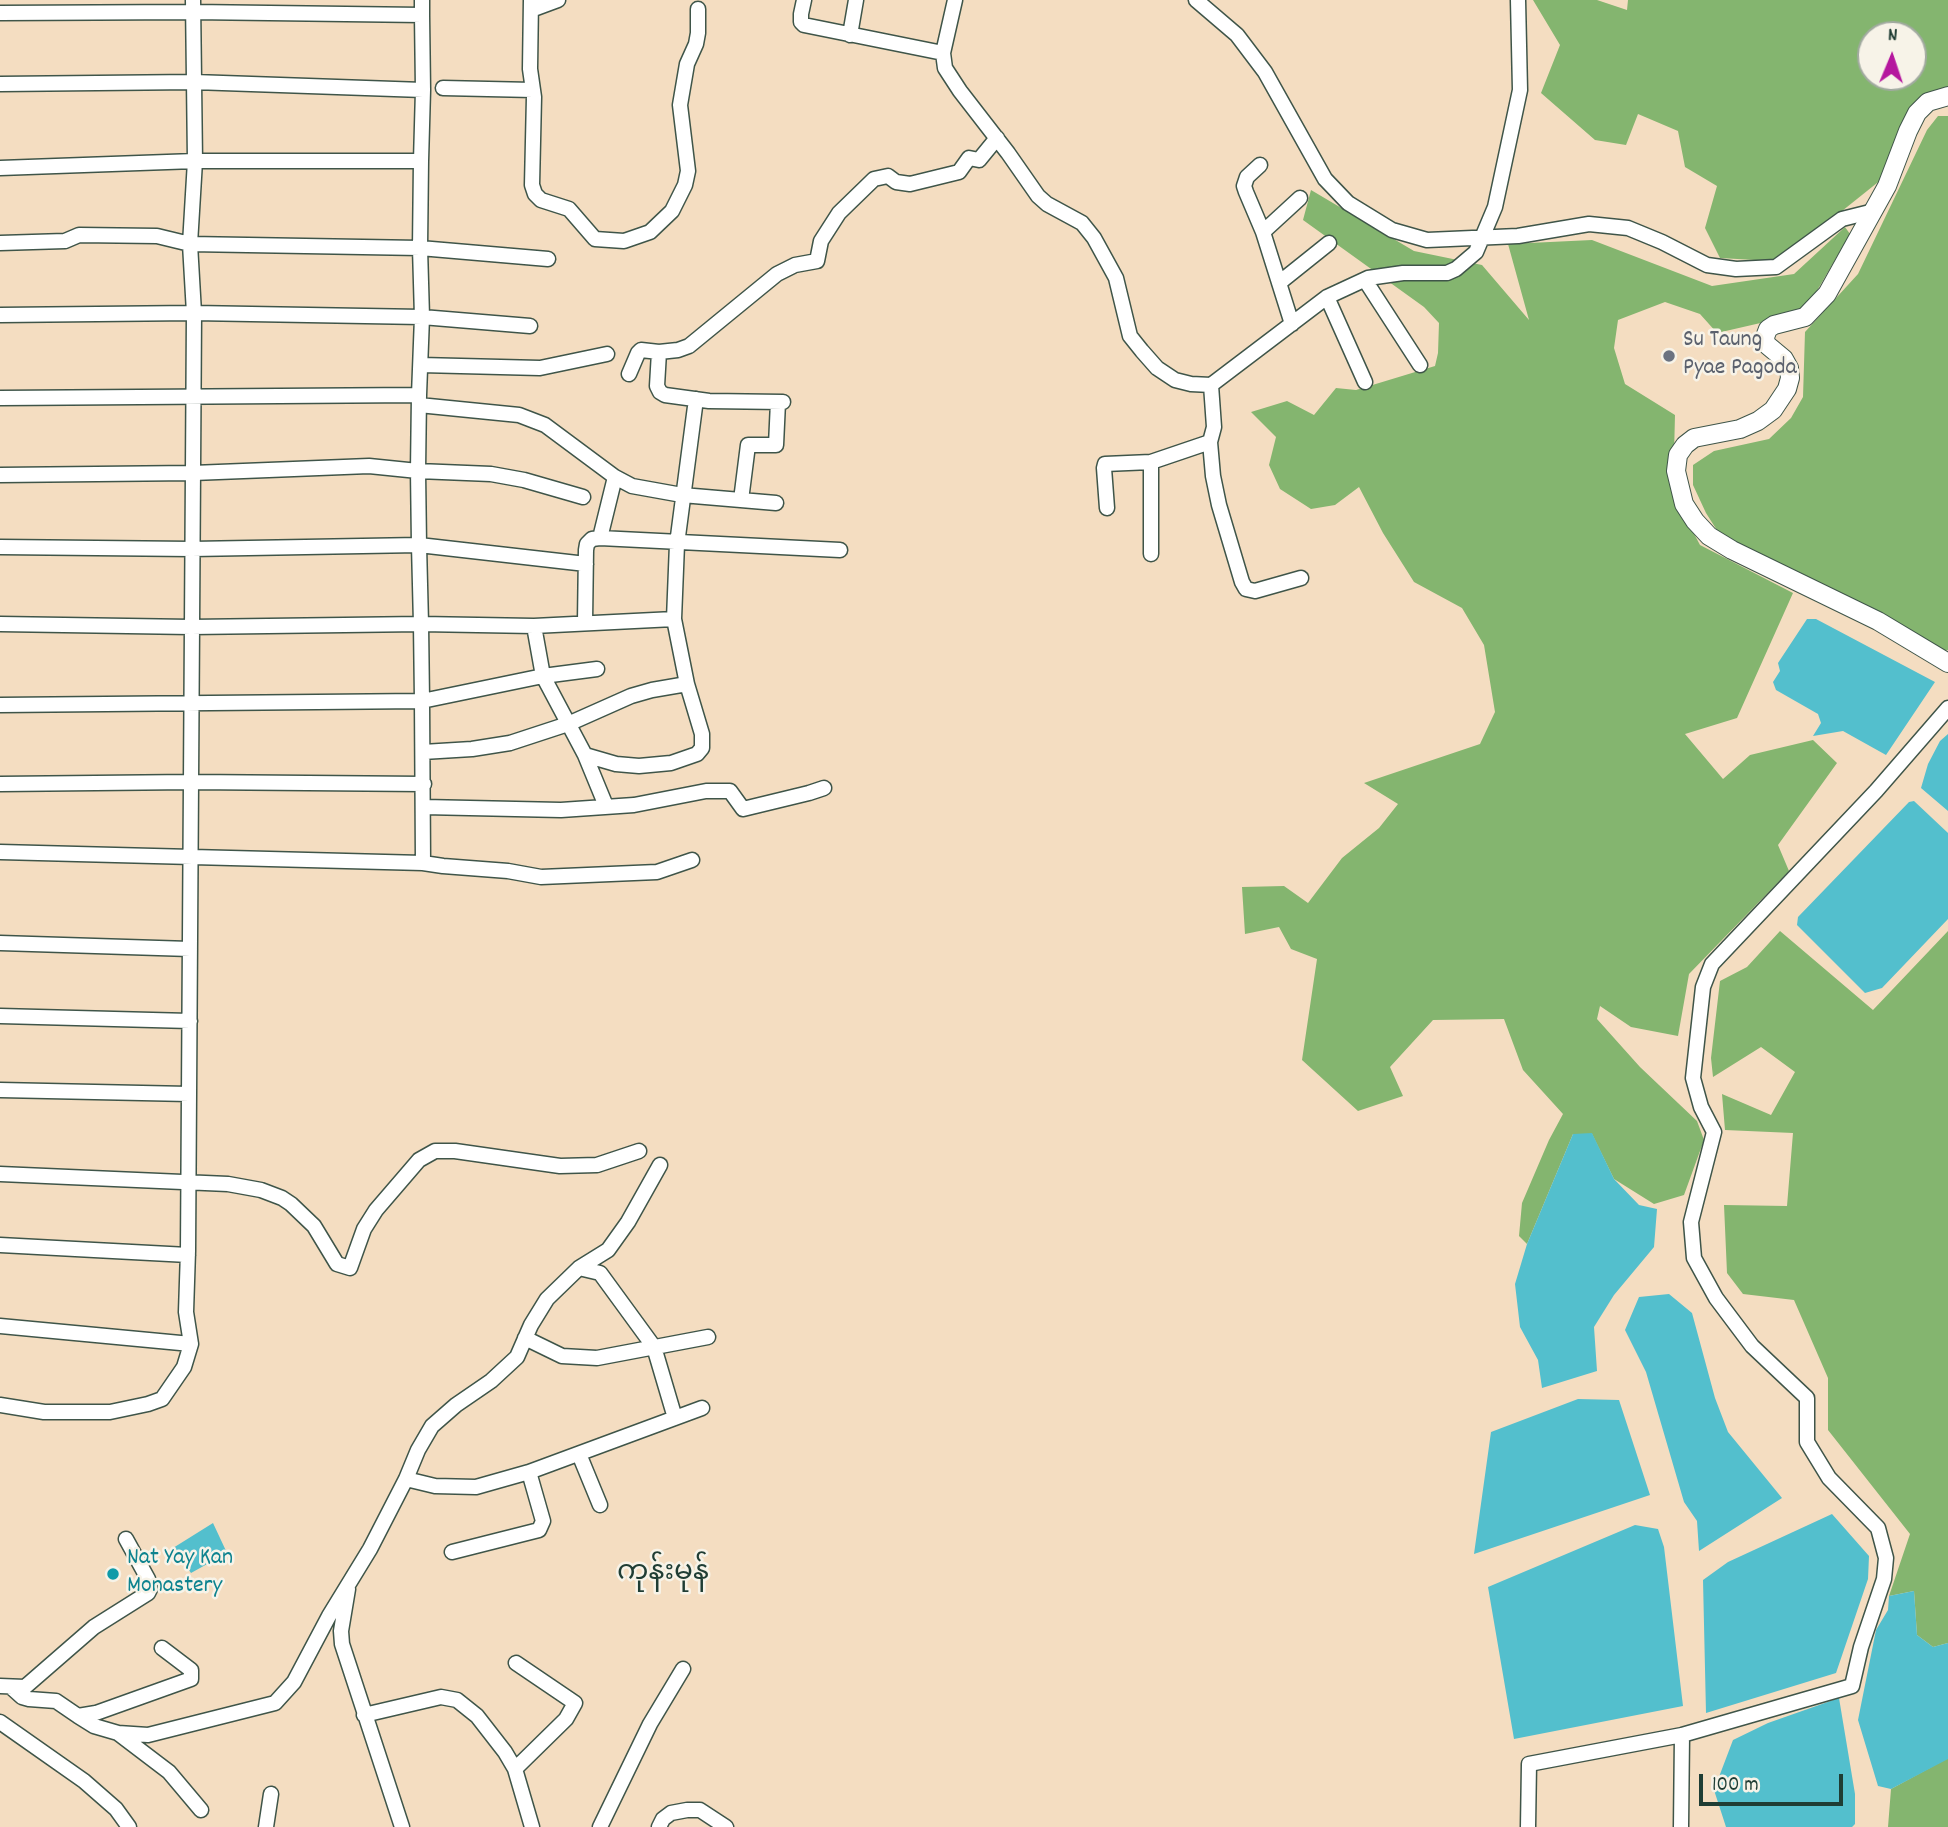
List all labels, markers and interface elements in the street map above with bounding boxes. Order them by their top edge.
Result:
north arrow [1857,21,1927,91]
text: N [1888,23,1898,50]
place label: Su Taung Pyae Pagoda [1683,328,1797,384]
marker: Su Taung Pyae Pagoda [1661,348,1677,364]
place label: Nat Yay Kan Monastery [127,1546,233,1602]
district label: ကုန်းမုန် [617,1558,709,1592]
marker: Nat Yay Kan Monastery [105,1566,121,1582]
scale bar [1703,1760,1846,1804]
text: 100 m [1712,1771,1759,1801]

